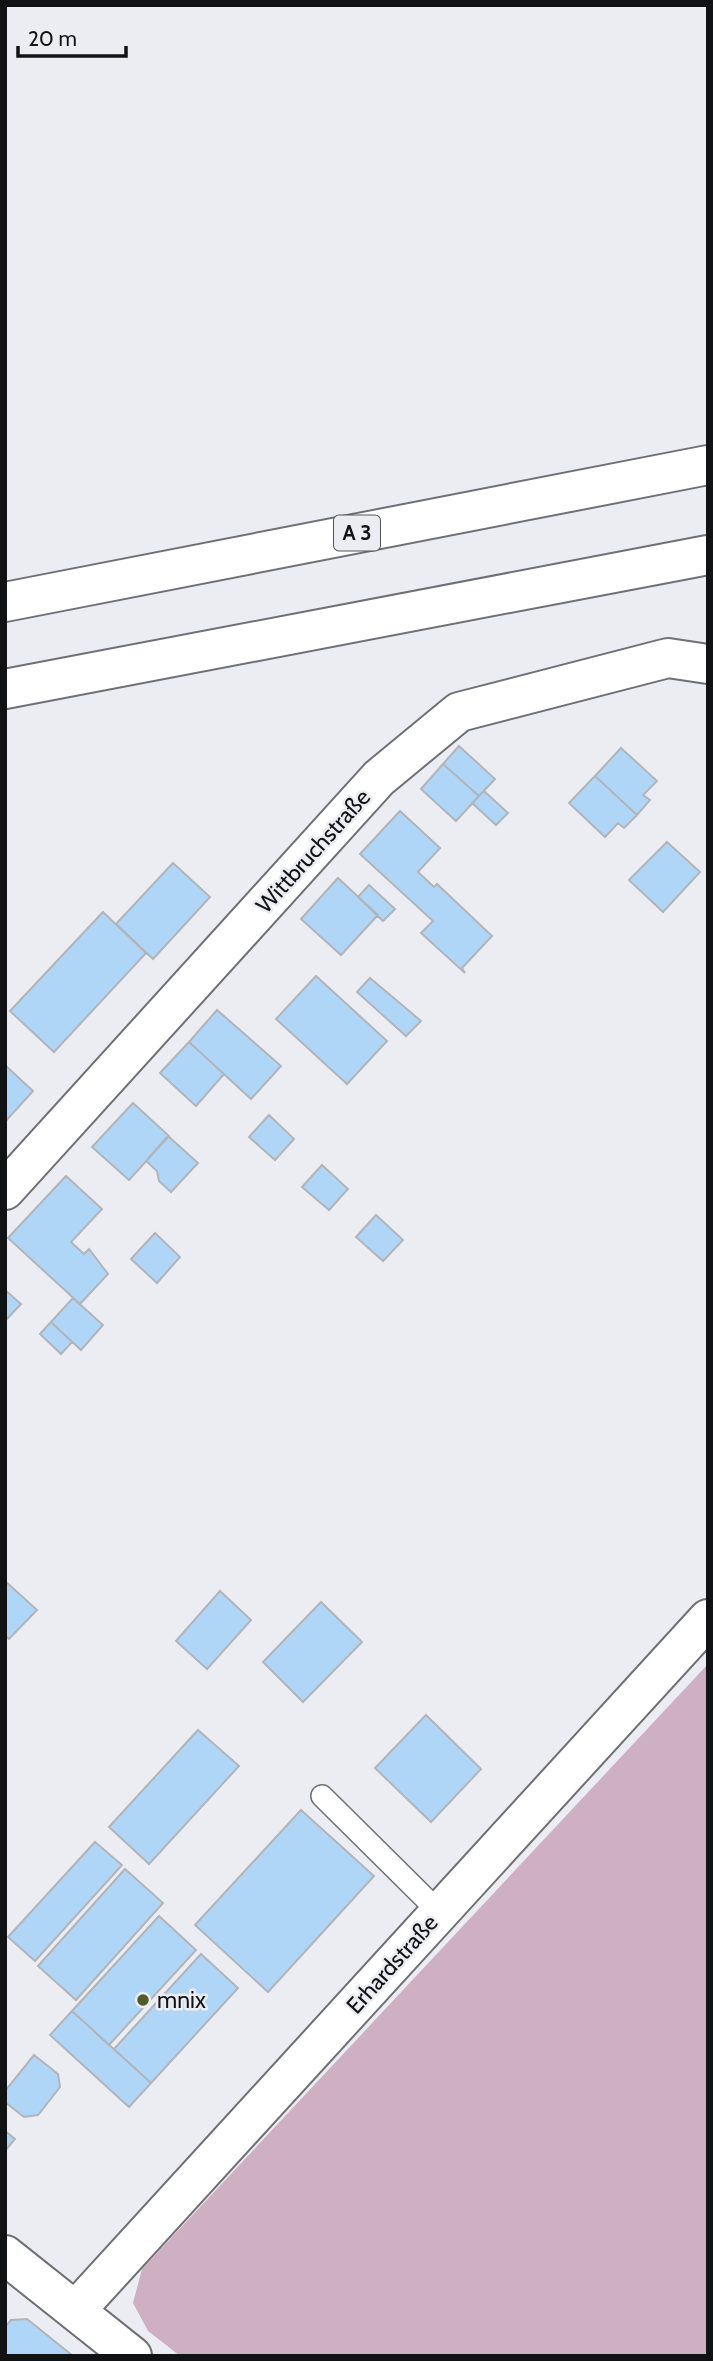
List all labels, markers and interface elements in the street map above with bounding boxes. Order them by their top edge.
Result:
scale bar [18,14,126,58]
text: 20 m [28,26,77,51]
road number: A 3 [334,516,380,550]
street label: Wittbruchstraße [250,783,376,919]
street label: Erhardstraße [340,1909,444,2019]
place label: mnix [157,1986,206,2014]
marker: mnix [135,1992,151,2008]

